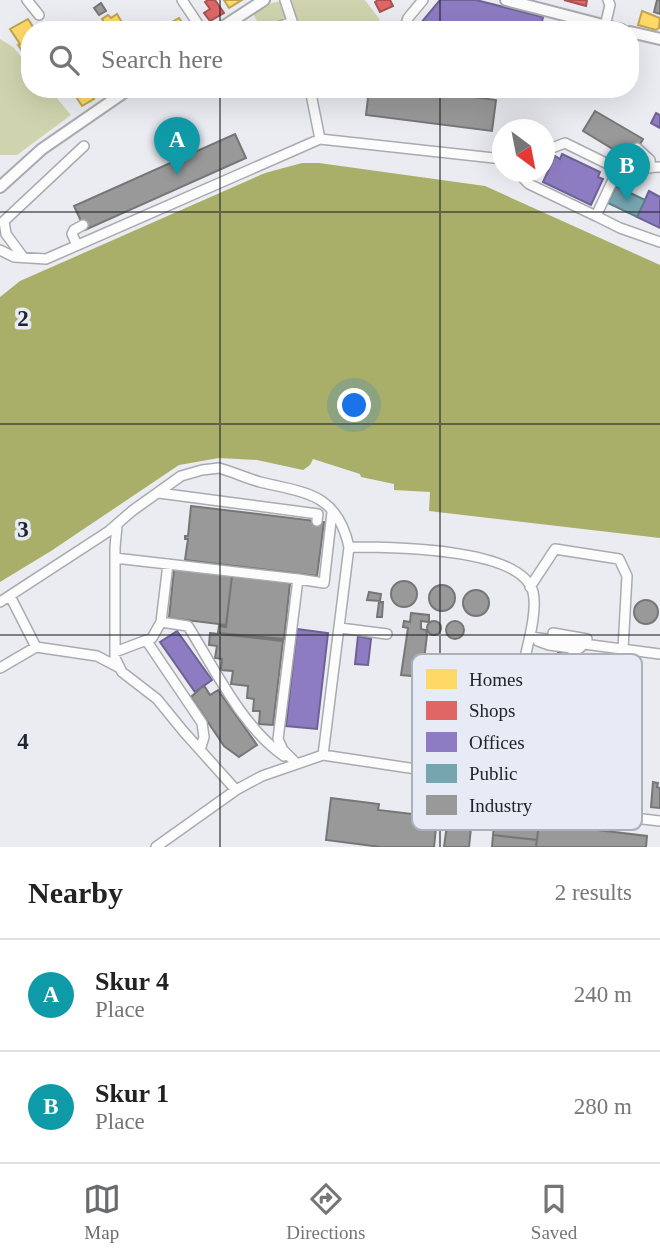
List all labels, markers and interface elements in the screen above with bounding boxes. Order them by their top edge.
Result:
search box [21,21,639,98]
icon: search [45,41,83,79]
text: Search here [101,45,223,74]
pin: A [154,117,200,175]
north arrow [492,119,555,182]
pin: B [604,143,650,201]
text: 2 [17,306,29,331]
your location [337,388,371,422]
text: 3 [17,517,29,542]
legend [412,654,642,830]
text: Homes [469,669,523,690]
text: Shops [469,700,515,721]
text: 4 [17,729,29,754]
text: Offices [469,732,525,753]
text: Public [469,763,518,784]
text: Industry [469,795,533,816]
text: Nearby [28,876,123,909]
text: 2 results [555,880,632,905]
text: Skur 4 [95,967,169,996]
text: A [43,982,59,1007]
text: 240 m [574,982,632,1007]
text: Place [95,997,145,1022]
text: Skur 1 [95,1079,169,1108]
text: B [43,1094,59,1119]
text: 280 m [574,1094,632,1119]
text: Place [95,1109,145,1134]
tab: Map [83,1180,121,1244]
tab: Directions [286,1180,365,1244]
tab: Saved [531,1180,577,1244]

